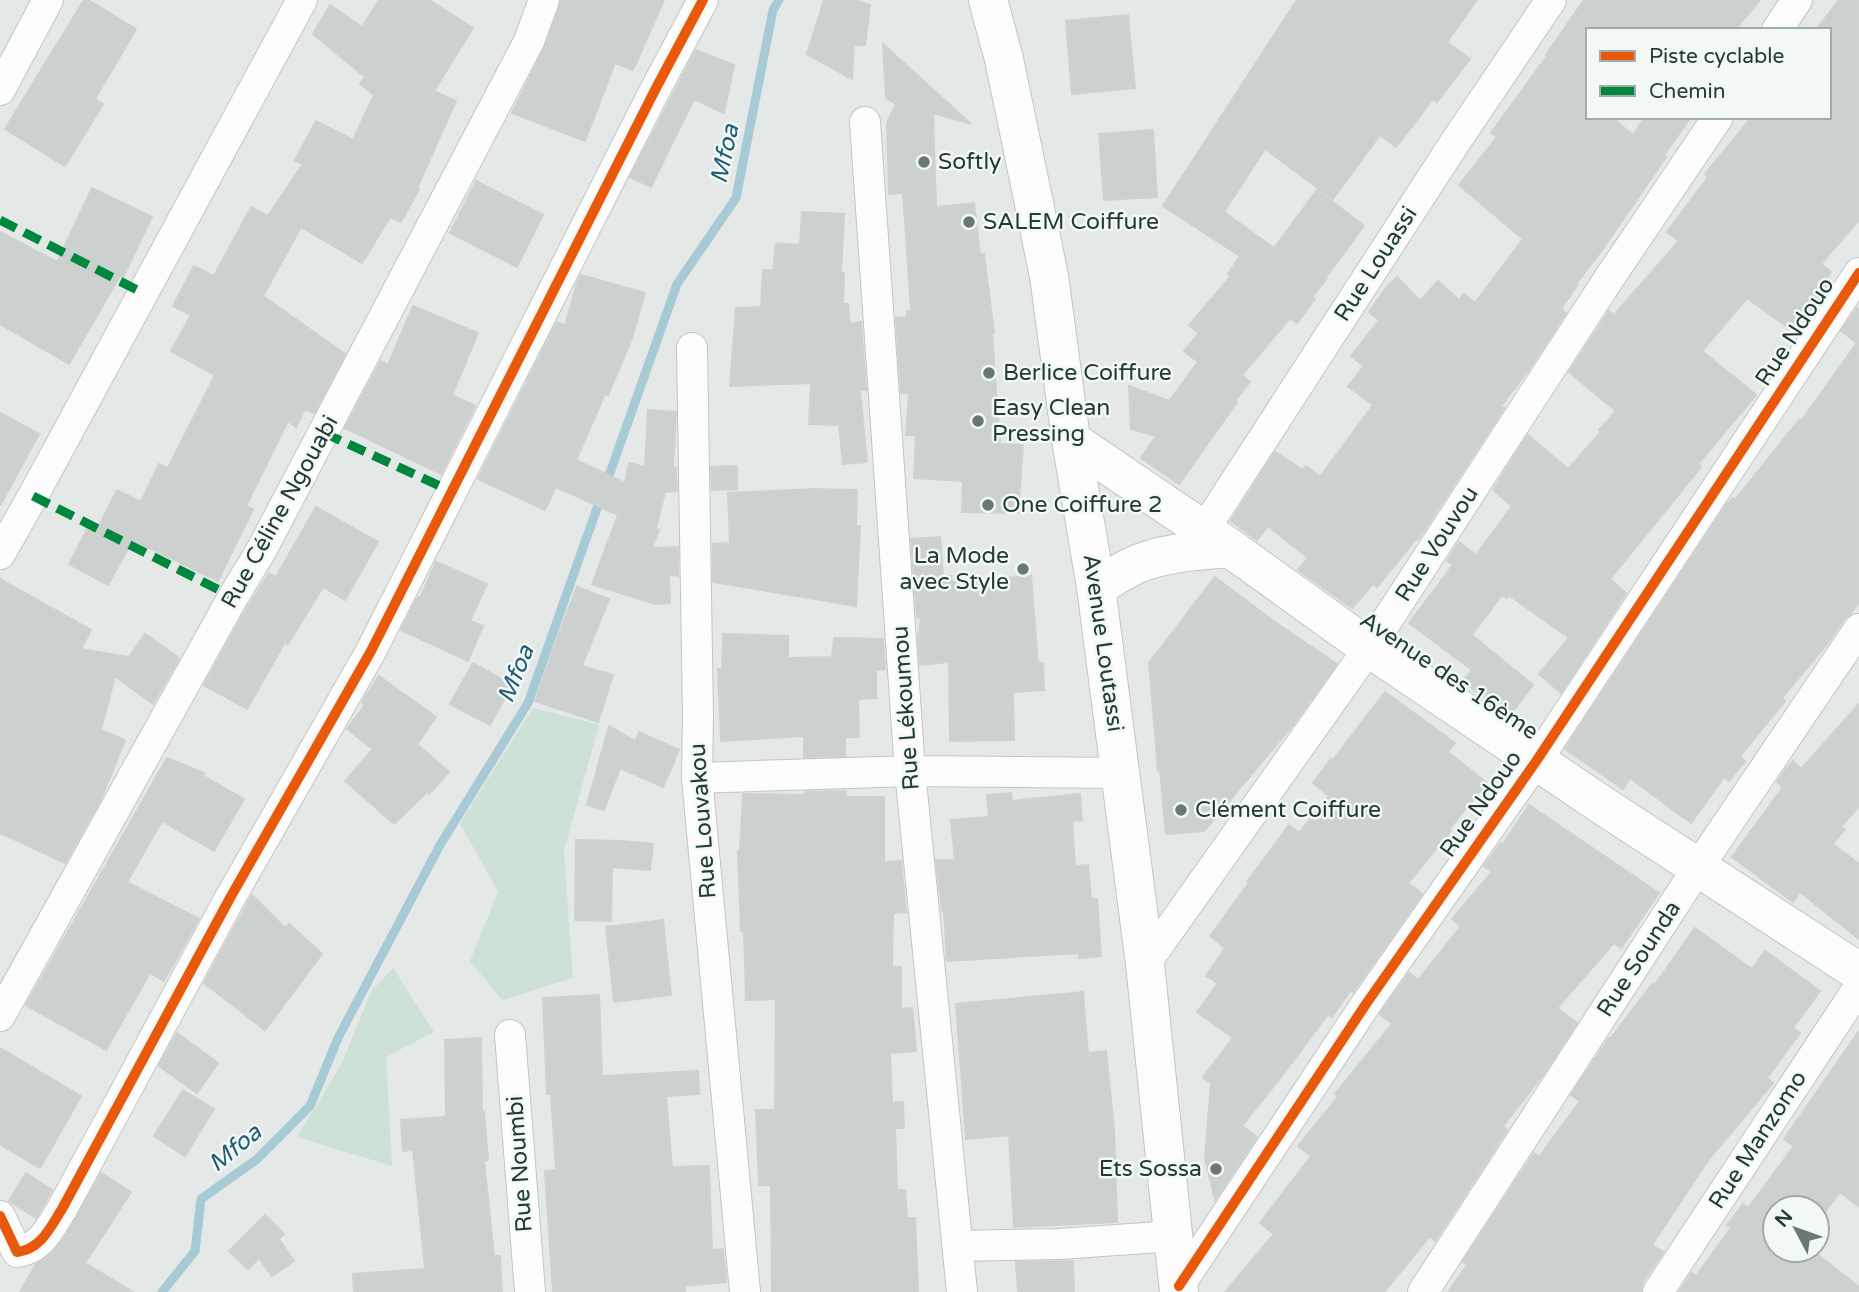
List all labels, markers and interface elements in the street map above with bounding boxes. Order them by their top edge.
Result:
legend [1586,28,1831,119]
text: Piste cyclable [1649,44,1784,69]
text: Chemin [1649,79,1726,104]
water label: Mfoa [705,121,745,186]
place label: Softly [938,148,1001,176]
marker: Softly [916,154,932,170]
street label: Rue Louassi [1328,201,1424,327]
place label: SALEM Coiffure [983,208,1159,236]
marker: SALEM Coiffure [961,214,977,230]
street label: Rue Ndouo [1749,272,1841,392]
place label: Berlice Coiffure [1003,359,1172,387]
marker: Berlice Coiffure [981,365,997,381]
place label: Easy Clean Pressing [992,394,1110,448]
street label: Rue Céline Ngouabi [215,411,345,613]
marker: Easy Clean Pressing [970,413,986,429]
street label: Rue Vouvou [1389,481,1485,607]
place label: One Coiffure 2 [1002,491,1163,519]
marker: One Coiffure 2 [980,497,996,513]
place label: La Mode avec Style [900,542,1009,596]
street label: Avenue Loutassi [1077,552,1129,734]
marker: La Mode avec Style [1015,561,1031,577]
street label: Avenue des 16ème [1355,606,1543,746]
street label: Rue Lékoumou [886,625,926,791]
water label: Mfoa [491,640,541,707]
street label: Rue Louvakou [684,742,722,900]
street label: Rue Ndouo [1434,745,1528,863]
place label: Clément Coiffure [1195,796,1381,824]
marker: Clément Coiffure [1173,802,1189,818]
street label: Rue Sounda [1591,896,1687,1022]
street label: Rue Manzomo [1703,1066,1813,1214]
street label: Rue Noumbi [501,1095,539,1233]
water label: Mfoa [203,1118,268,1178]
place label: Ets Sossa [1099,1155,1202,1183]
marker: Ets Sossa [1208,1161,1224,1177]
north arrow [1761,1194,1831,1264]
text: N [1771,1206,1797,1231]

